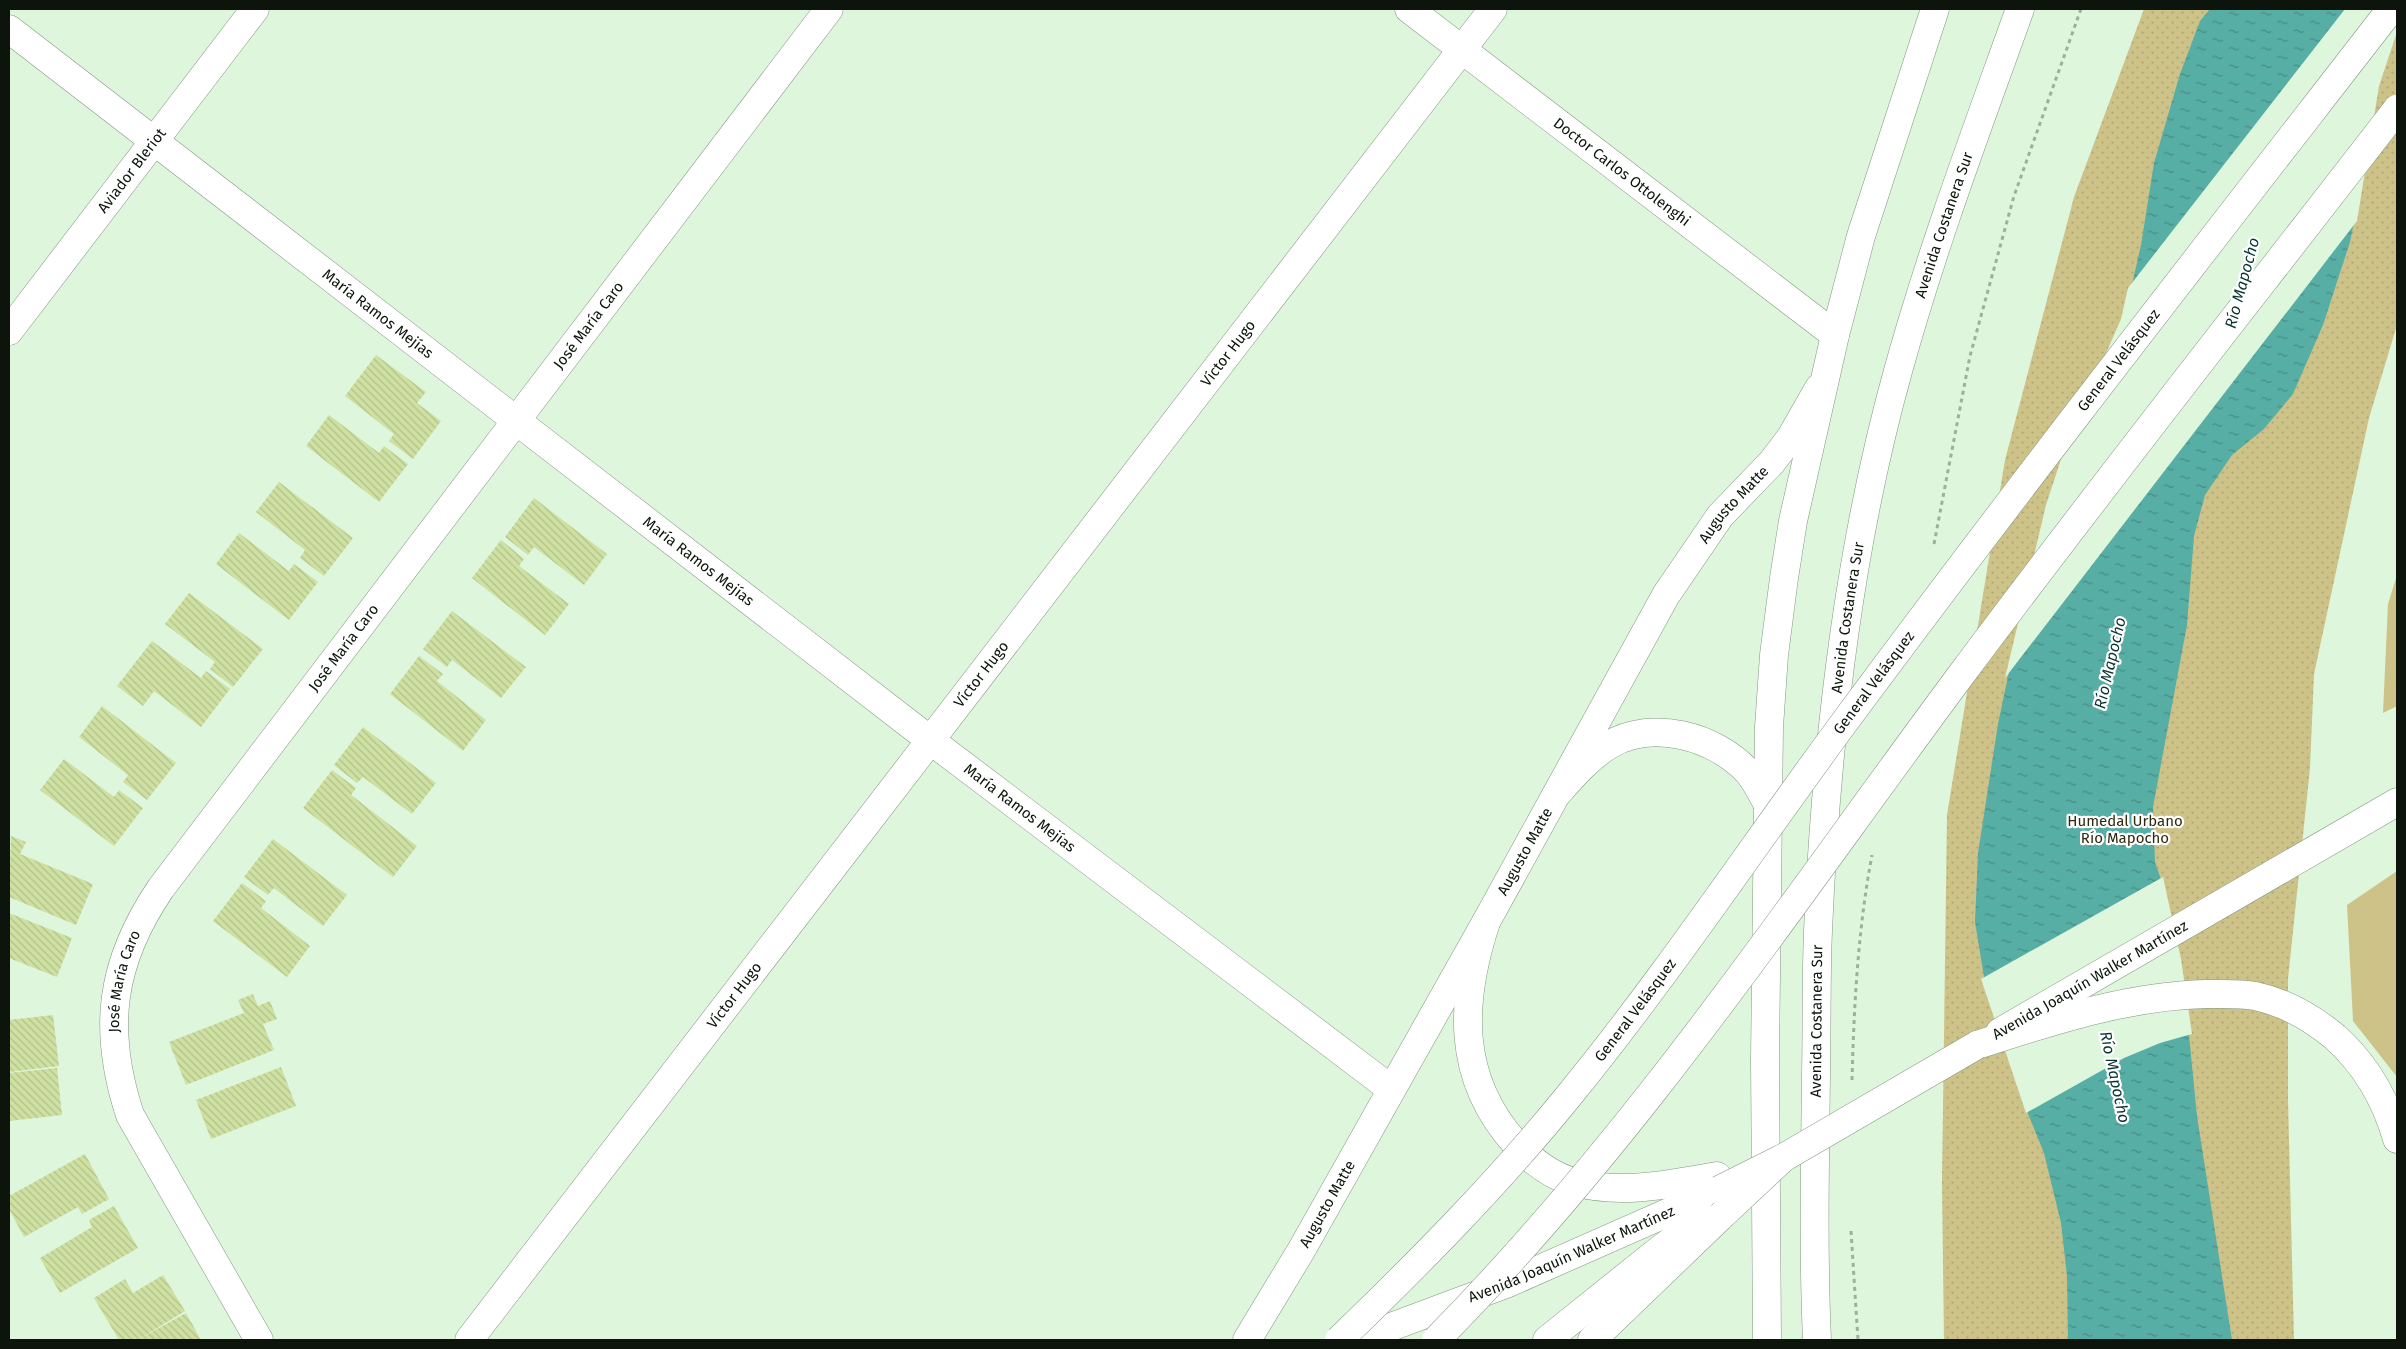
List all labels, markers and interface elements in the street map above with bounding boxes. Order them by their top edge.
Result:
street label: Doctor Carlos Ottolenghi [1550,114,1694,230]
street label: Aviador Bleriot [94,124,170,216]
street label: Avenida Costanera Sur [1911,149,1977,300]
water label: Río Mapocho [2221,235,2263,331]
street label: María Ramos Mejías [319,265,437,362]
street label: José María Caro [550,278,628,373]
street label: General Velásquez [2074,305,2164,415]
street label: Víctor Hugo [1197,316,1259,390]
street label: Augusto Matte [1695,462,1772,547]
street label: María Ramos Mejías [639,513,758,610]
street label: Avenida Costanera Sur [1828,540,1868,694]
street label: José María Caro [305,600,383,695]
water label: Río Mapocho [2090,615,2130,711]
street label: General Velásquez [1829,627,1918,738]
street label: Víctor Hugo [950,637,1012,711]
street label: María Ramos Mejías [960,760,1079,856]
street label: Augusto Matte [1493,805,1556,899]
park label: Humedal Urbano Río Mapocho [2067,812,2183,847]
street label: Avenida Joaquín Walker Martínez [1989,916,2191,1043]
street label: José María Caro [105,927,144,1033]
street label: Avenida Costanera Sur [1807,944,1827,1098]
street label: General Velásquez [1591,955,1680,1065]
street label: Víctor Hugo [703,958,765,1032]
water label: Río Mapocho [2096,1029,2134,1125]
street label: Augusto Matte [1296,1157,1359,1251]
street label: Avenida Joaquín Walker Martínez [1466,1202,1678,1306]

